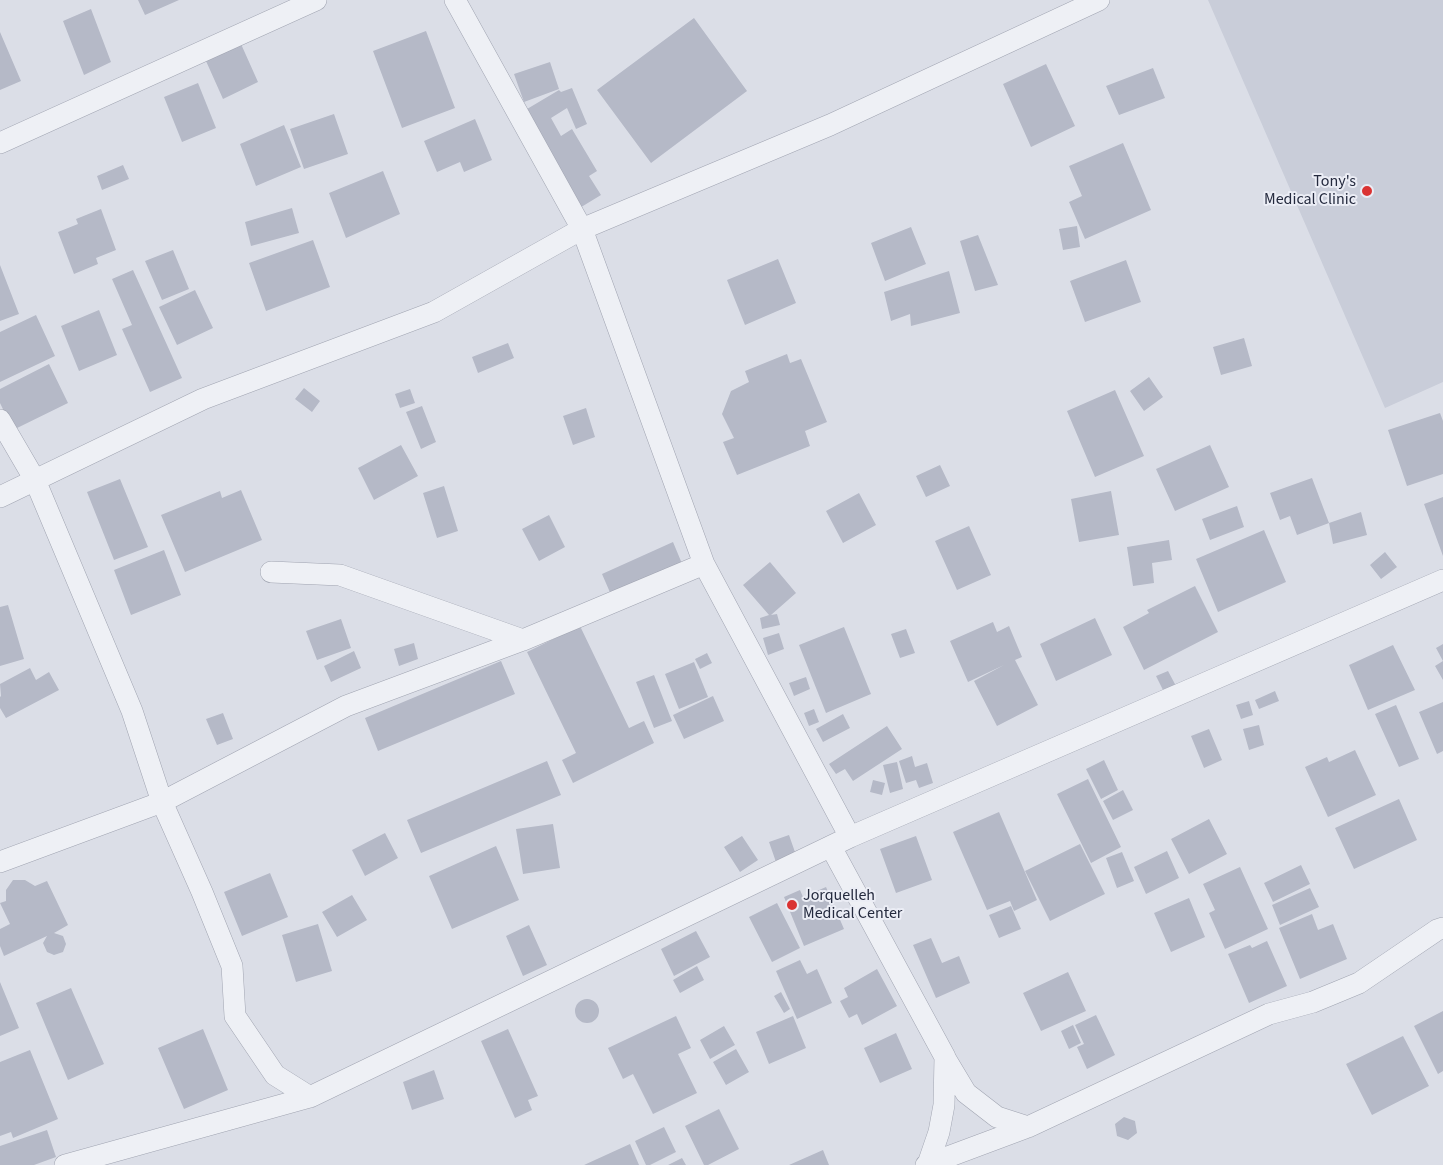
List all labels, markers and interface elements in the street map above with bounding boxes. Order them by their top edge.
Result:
place label: Tony's Medical Clinic [1264,172,1356,210]
marker: Tony's Medical Clinic [1360,184,1374,198]
place label: Jorquelleh Medical Center [803,886,902,924]
marker: Jorquelleh Medical Center [785,898,799,912]

